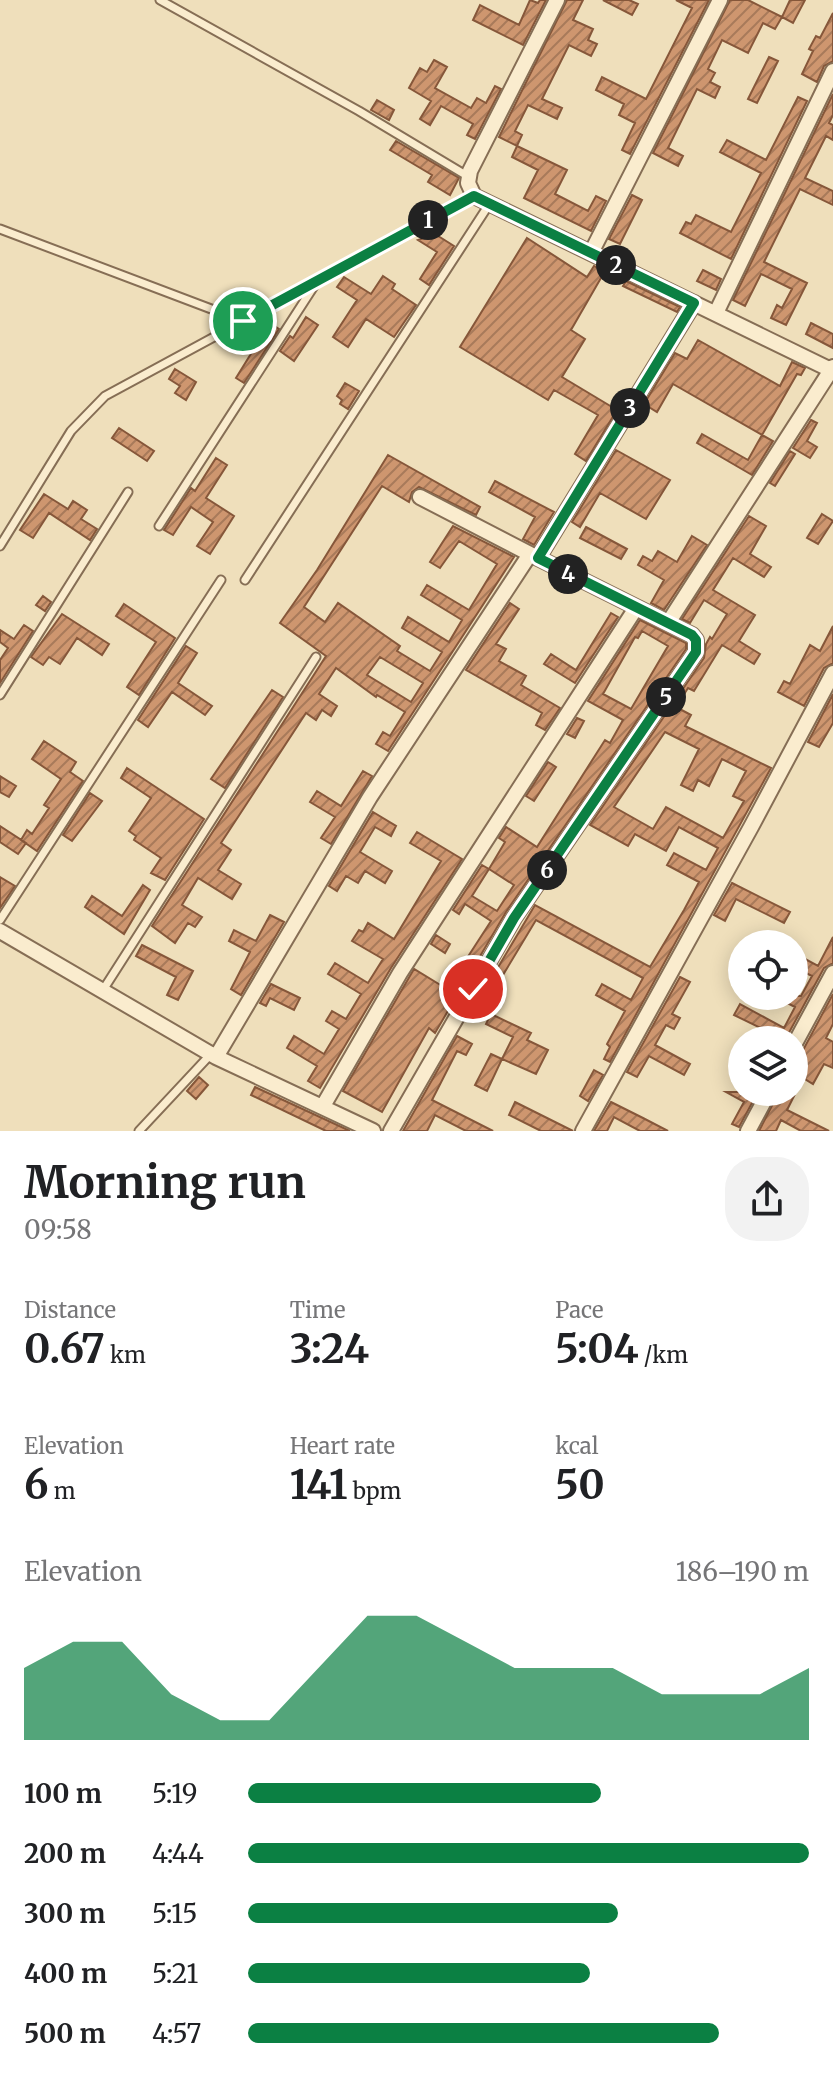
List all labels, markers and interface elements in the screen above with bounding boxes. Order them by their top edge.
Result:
pin: 1 [408,200,448,240]
text: 1 [423,206,433,234]
pin: 2 [596,245,636,285]
text: 2 [610,251,622,279]
pin [209,287,277,355]
icon: arrive [221,299,265,343]
pin: 3 [610,388,650,428]
text: 3 [624,394,636,422]
pin: 4 [548,554,588,594]
text: 4 [561,560,575,588]
pin: 5 [646,677,686,717]
text: 5 [660,683,672,711]
pin: 6 [527,850,567,890]
text: 6 [540,856,554,884]
map controls [728,930,808,1106]
button: locate [728,930,808,1010]
pin [439,955,507,1023]
icon: check [451,967,495,1011]
button: layers [728,1026,808,1106]
text: Morning run [24,1155,306,1210]
button: share [725,1157,809,1241]
text: 09:58 [24,1213,92,1246]
text: Distance [24,1296,116,1324]
text: Time [290,1296,345,1324]
text: Pace [555,1296,603,1324]
text: 0.67 [24,1324,105,1374]
text: 3:24 [290,1324,369,1374]
text: 5:04 [555,1324,639,1374]
text: km [105,1341,146,1369]
text: /km [639,1341,688,1369]
text: Elevation [24,1432,124,1460]
text: Heart rate [290,1432,395,1460]
text: kcal [555,1432,599,1460]
text: 6 [24,1460,49,1510]
text: 141 [290,1460,348,1510]
text: 50 [555,1460,605,1510]
text: m [49,1477,76,1505]
text: bpm [348,1477,401,1505]
text: Elevation [24,1555,142,1588]
text: 186–190 m [676,1555,809,1588]
text: 100 m [24,1777,102,1810]
text: 5:19 [152,1777,198,1810]
text: 200 m [24,1837,106,1870]
text: 4:44 [152,1837,204,1870]
text: 300 m [24,1897,105,1930]
text: 5:15 [152,1897,197,1930]
text: 400 m [24,1957,107,1990]
text: 5:21 [152,1957,198,1990]
text: 500 m [24,2017,106,2050]
text: 4:57 [152,2017,201,2050]

